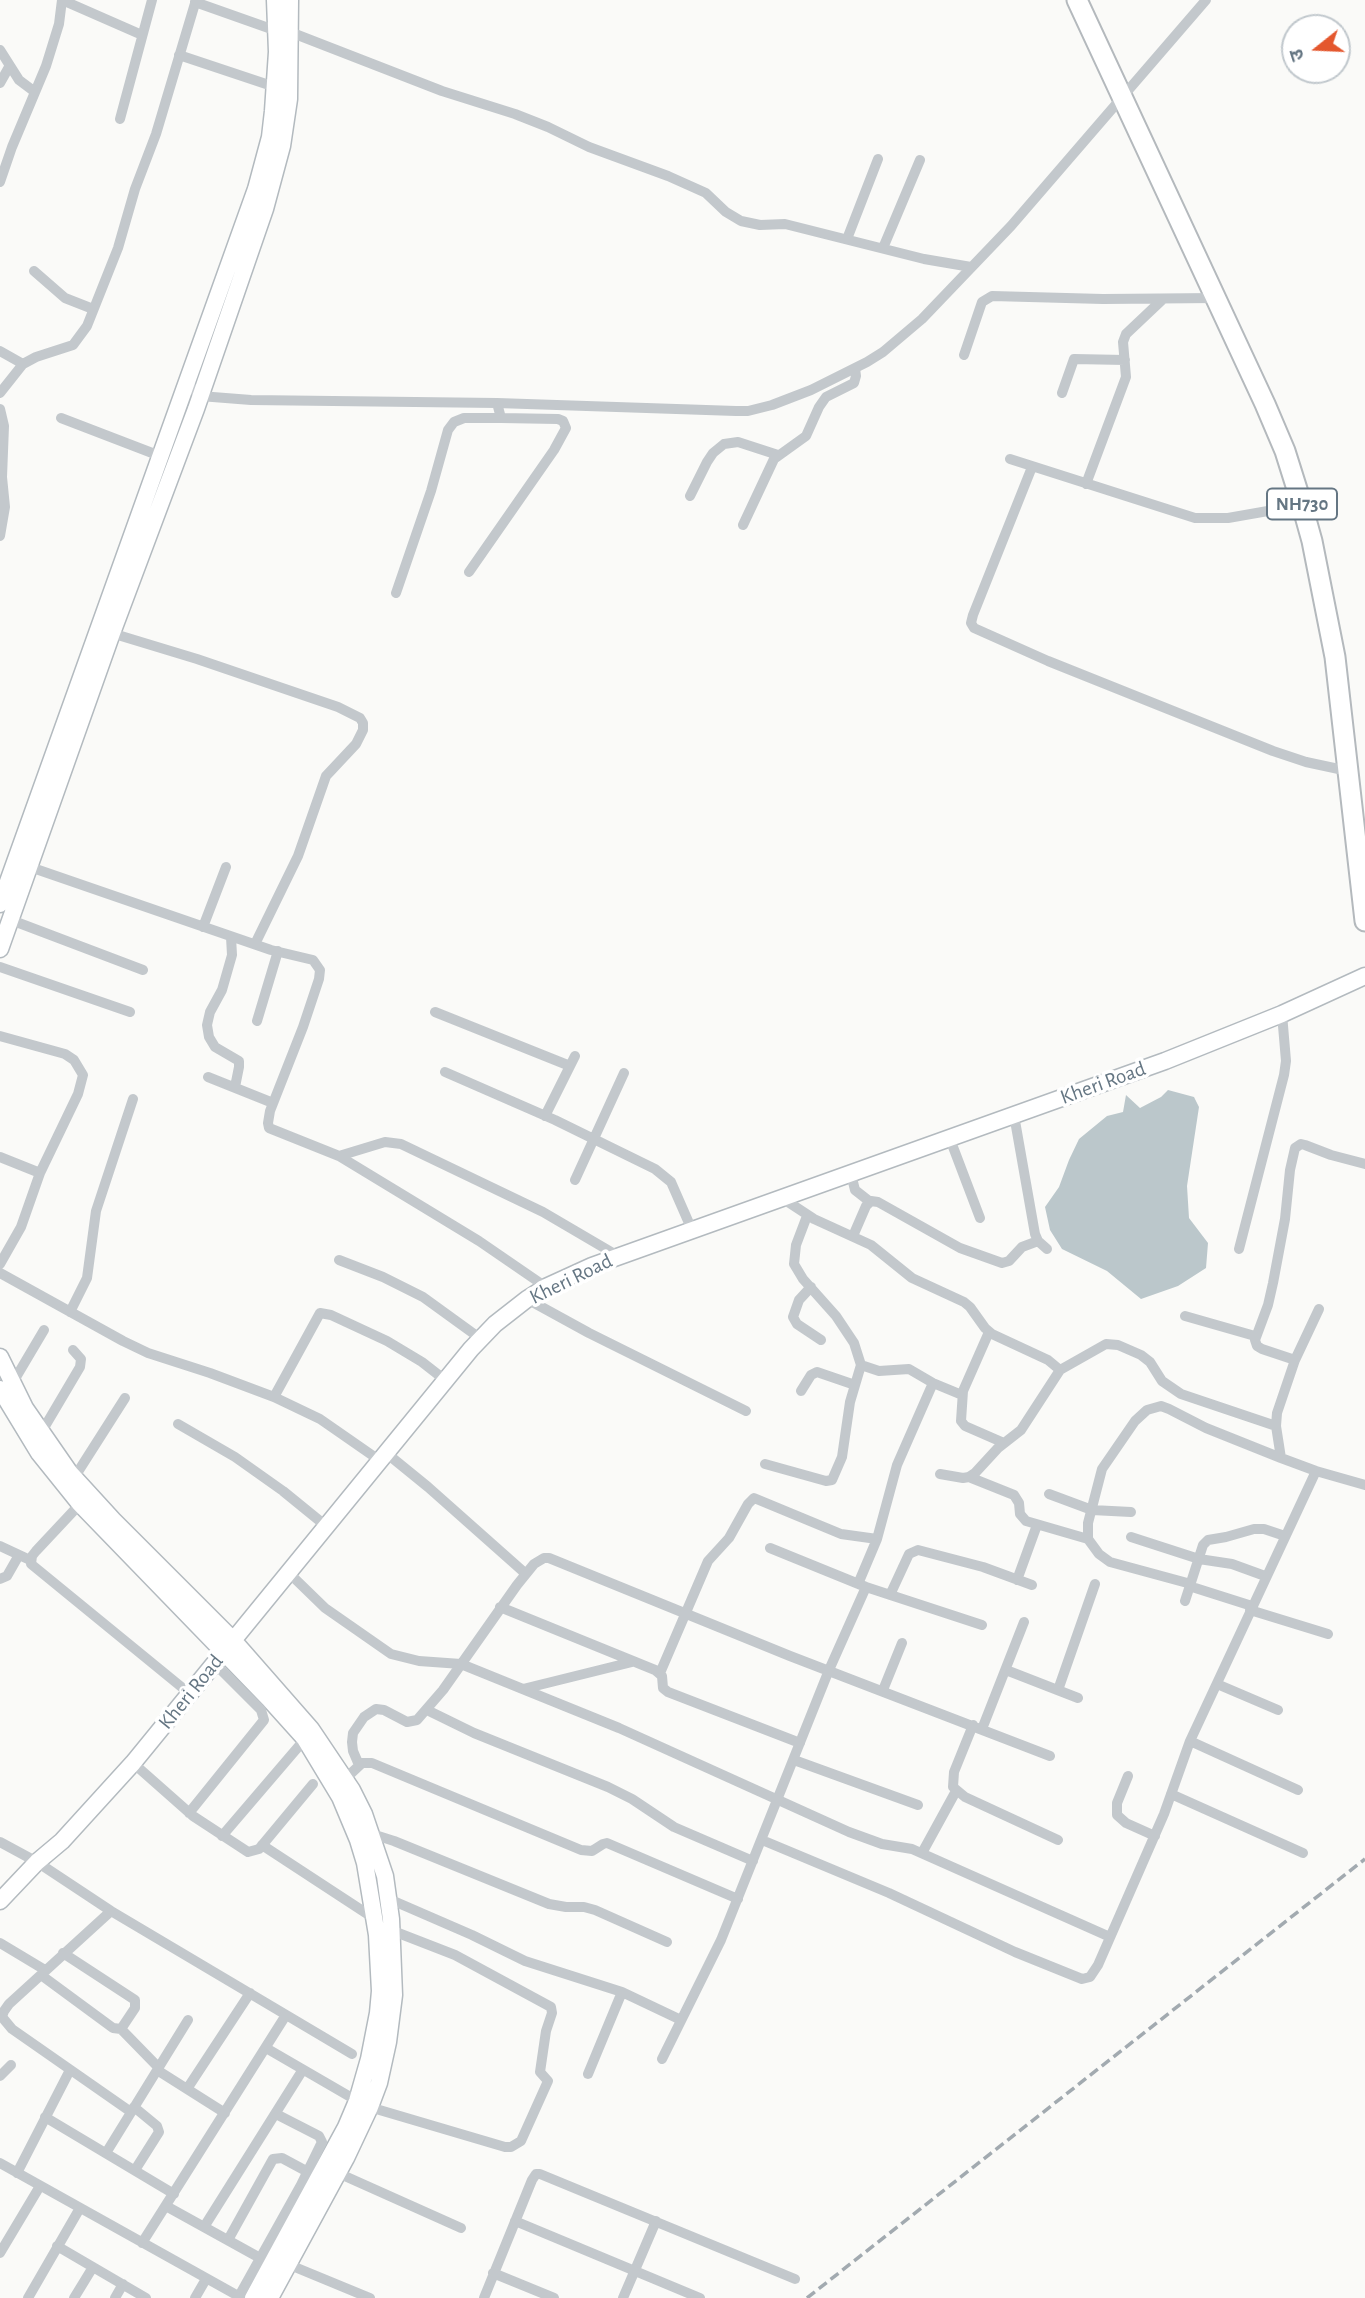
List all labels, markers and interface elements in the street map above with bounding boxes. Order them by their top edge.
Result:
north arrow [1281,14,1351,84]
text: उ [1287,47,1308,63]
road number: NH730 [1267,489,1337,520]
street label: Kheri Road [1057,1056,1149,1110]
street label: Kheri Road [525,1248,617,1310]
street label: Kheri Road [153,1649,229,1735]

